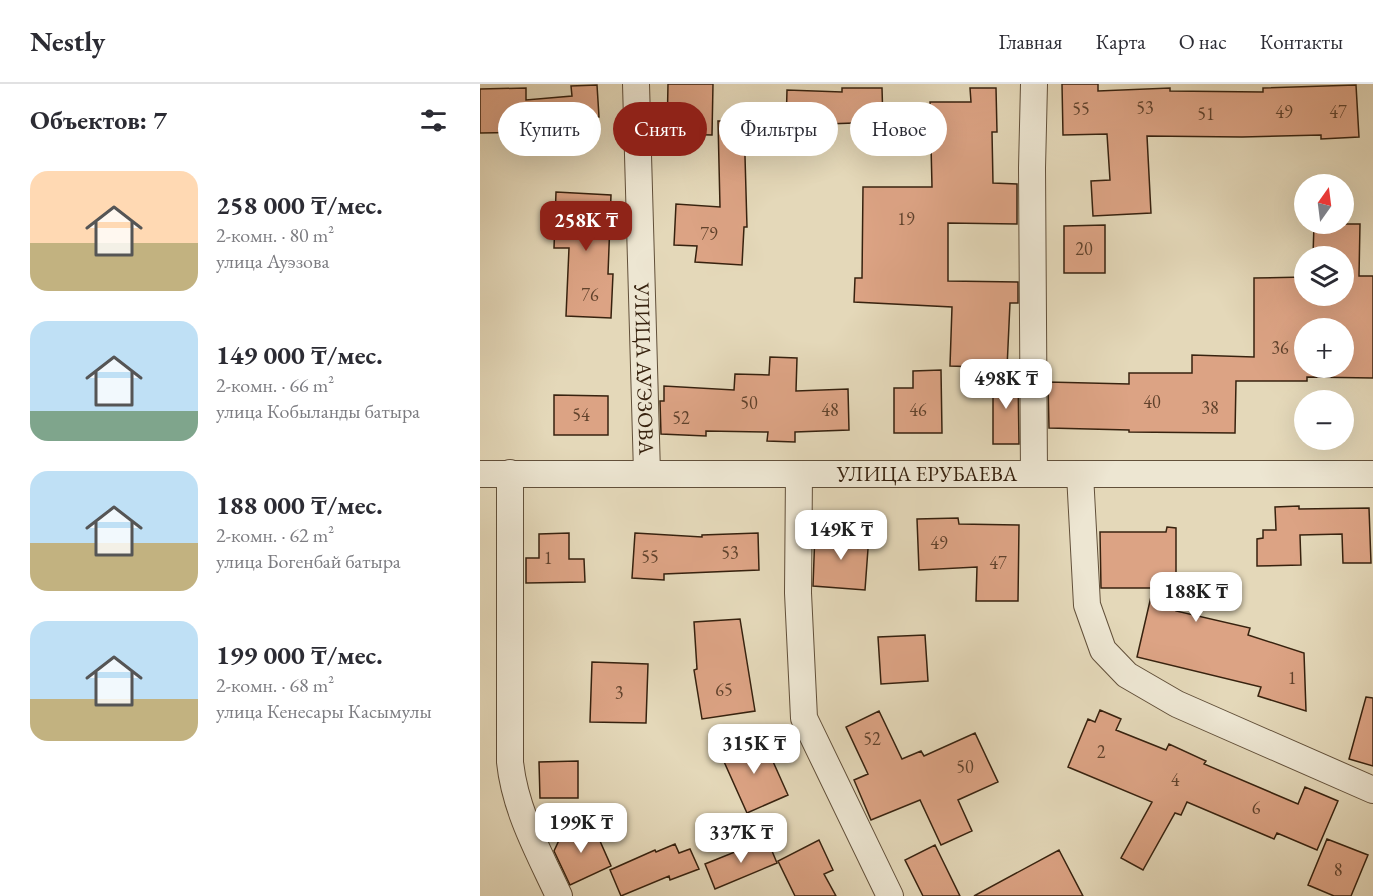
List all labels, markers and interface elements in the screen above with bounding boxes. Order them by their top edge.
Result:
text: Nestly [30,23,105,59]
text: Главная [998,28,1062,55]
text: Карта [1095,28,1146,55]
text: О нас [1179,28,1227,55]
text: Контакты [1260,28,1343,55]
house number: 53 [1136,96,1154,119]
house number: 55 [1072,97,1090,120]
house number: 49 [1275,100,1293,123]
house number: 47 [1329,100,1347,123]
chip: Купить [498,102,601,156]
chip: Снять [613,102,707,156]
chip: Фильтры [719,102,838,156]
chip: Новое [850,102,947,156]
house number: 51 [1197,102,1215,125]
text: Объектов: 7 [30,103,167,137]
icon: filters [417,104,450,137]
north arrow [1294,174,1354,234]
map controls [1294,174,1354,450]
text: 258 000 ₸/мес. [216,188,383,222]
icon: home [78,195,150,267]
pin: 258K ₸ [537,201,635,252]
text: 258K ₸ [554,207,618,233]
house number: 19 [897,207,915,230]
text: 2-комн. · 80 m² [216,222,334,248]
house number: 79 [700,222,718,245]
house number: 20 [1075,237,1093,260]
button: layers [1294,246,1354,306]
text: улица Ауэзова [216,248,329,274]
street label: УЛИЦА АУЭЗОВА [629,281,660,456]
house number: 76 [581,283,599,306]
button: + [1294,318,1354,378]
house number: 36 [1271,336,1289,359]
text: 149 000 ₸/мес. [216,338,383,372]
icon: home [78,345,150,417]
pin: 498K ₸ [957,359,1055,410]
text: 498K ₸ [974,365,1038,391]
text: 2-комн. · 66 m² [216,372,334,398]
house number: 40 [1143,390,1161,413]
button: − [1294,390,1354,450]
house number: 50 [740,391,758,414]
house number: 38 [1201,396,1219,419]
text: улица Кобыланды батыра [216,398,420,424]
house number: 48 [821,398,839,421]
house number: 46 [909,398,927,421]
house number: 54 [572,403,590,426]
house number: 52 [672,406,690,429]
street label: УЛИЦА ЕРУБАЕВА [836,460,1018,487]
text: 188 000 ₸/мес. [216,488,383,522]
icon: home [78,495,150,567]
pin: 149K ₸ [792,510,890,561]
text: 149K ₸ [809,516,873,542]
text: 2-комн. · 62 m² [216,522,334,548]
house number: 49 [930,531,948,554]
house number: 53 [721,541,739,564]
house number: 55 [641,545,659,568]
house number: 1 [544,546,552,569]
text: улица Богенбай батыра [216,548,401,574]
house number: 47 [989,551,1007,574]
pin: 188K ₸ [1147,572,1245,623]
text: 188K ₸ [1164,578,1228,604]
text: 199 000 ₸/мес. [216,638,383,672]
icon: home [78,645,150,717]
house number: 1 [1288,666,1296,689]
text: 2-комн. · 68 m² [216,672,334,698]
house number: 65 [715,678,733,701]
house number: 3 [615,681,623,704]
text: улица Кенесары Касымулы [216,698,432,724]
pin: 315K ₸ [705,724,803,775]
house number: 52 [863,727,881,750]
text: 315K ₸ [722,730,786,756]
house number: 2 [1097,740,1106,763]
house number: 50 [956,755,974,778]
house number: 4 [1171,768,1180,791]
house number: 6 [1252,796,1261,819]
pin: 199K ₸ [532,803,630,854]
text: 199K ₸ [549,809,613,835]
pin: 337K ₸ [692,813,790,864]
text: 337K ₸ [709,819,773,845]
house number: 8 [1334,858,1342,881]

